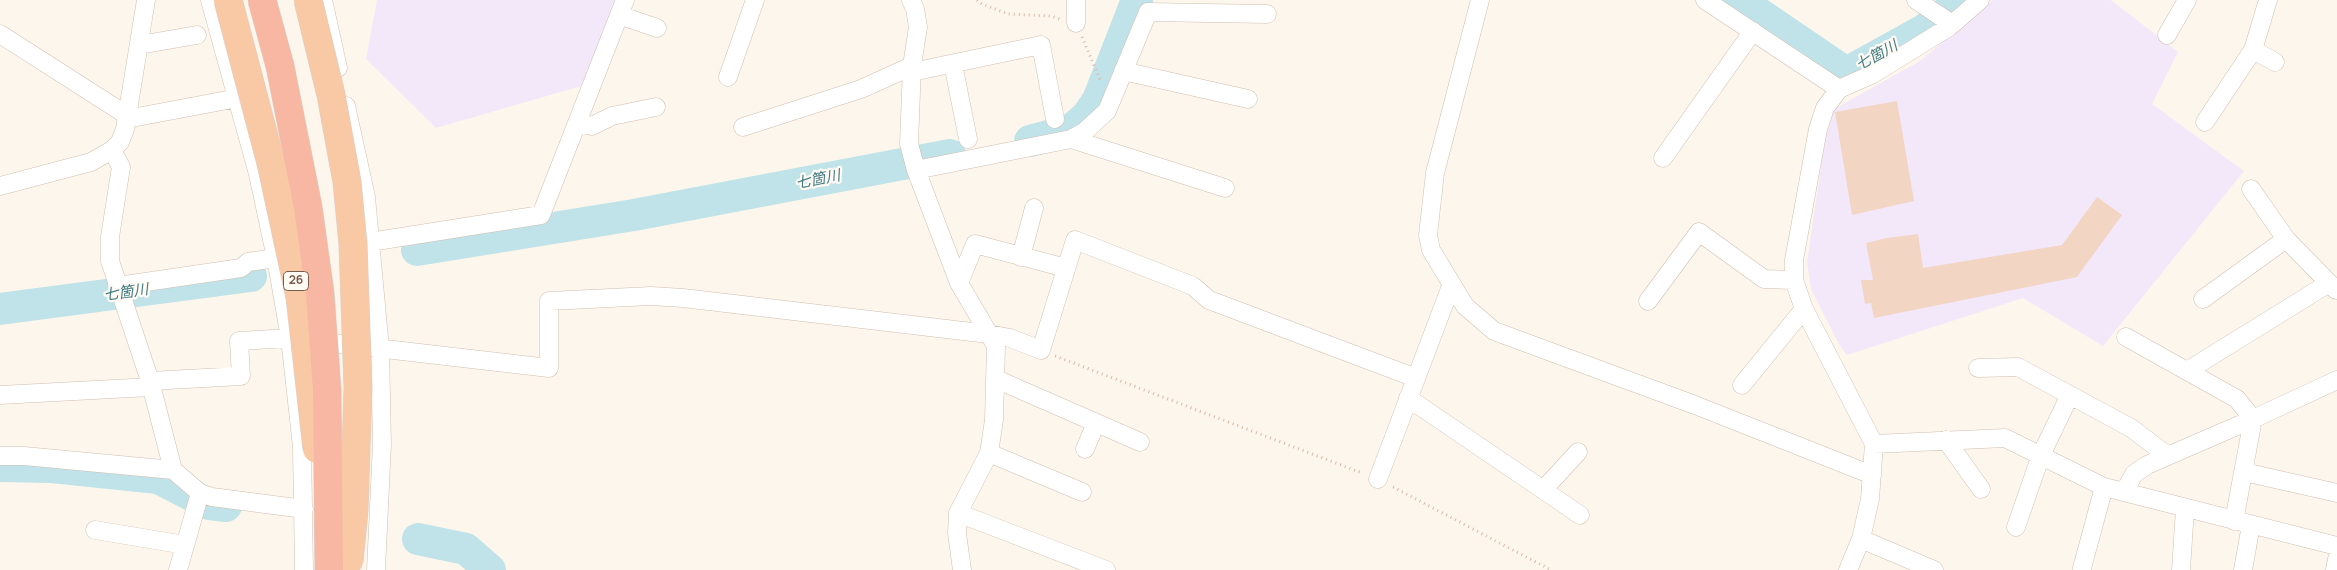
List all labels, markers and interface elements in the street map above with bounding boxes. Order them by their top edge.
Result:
water label: 七箇川 [1853,37,1901,75]
water label: 七箇川 [794,167,842,193]
road number: 26 [284,272,308,290]
water label: 七箇川 [102,281,150,305]

